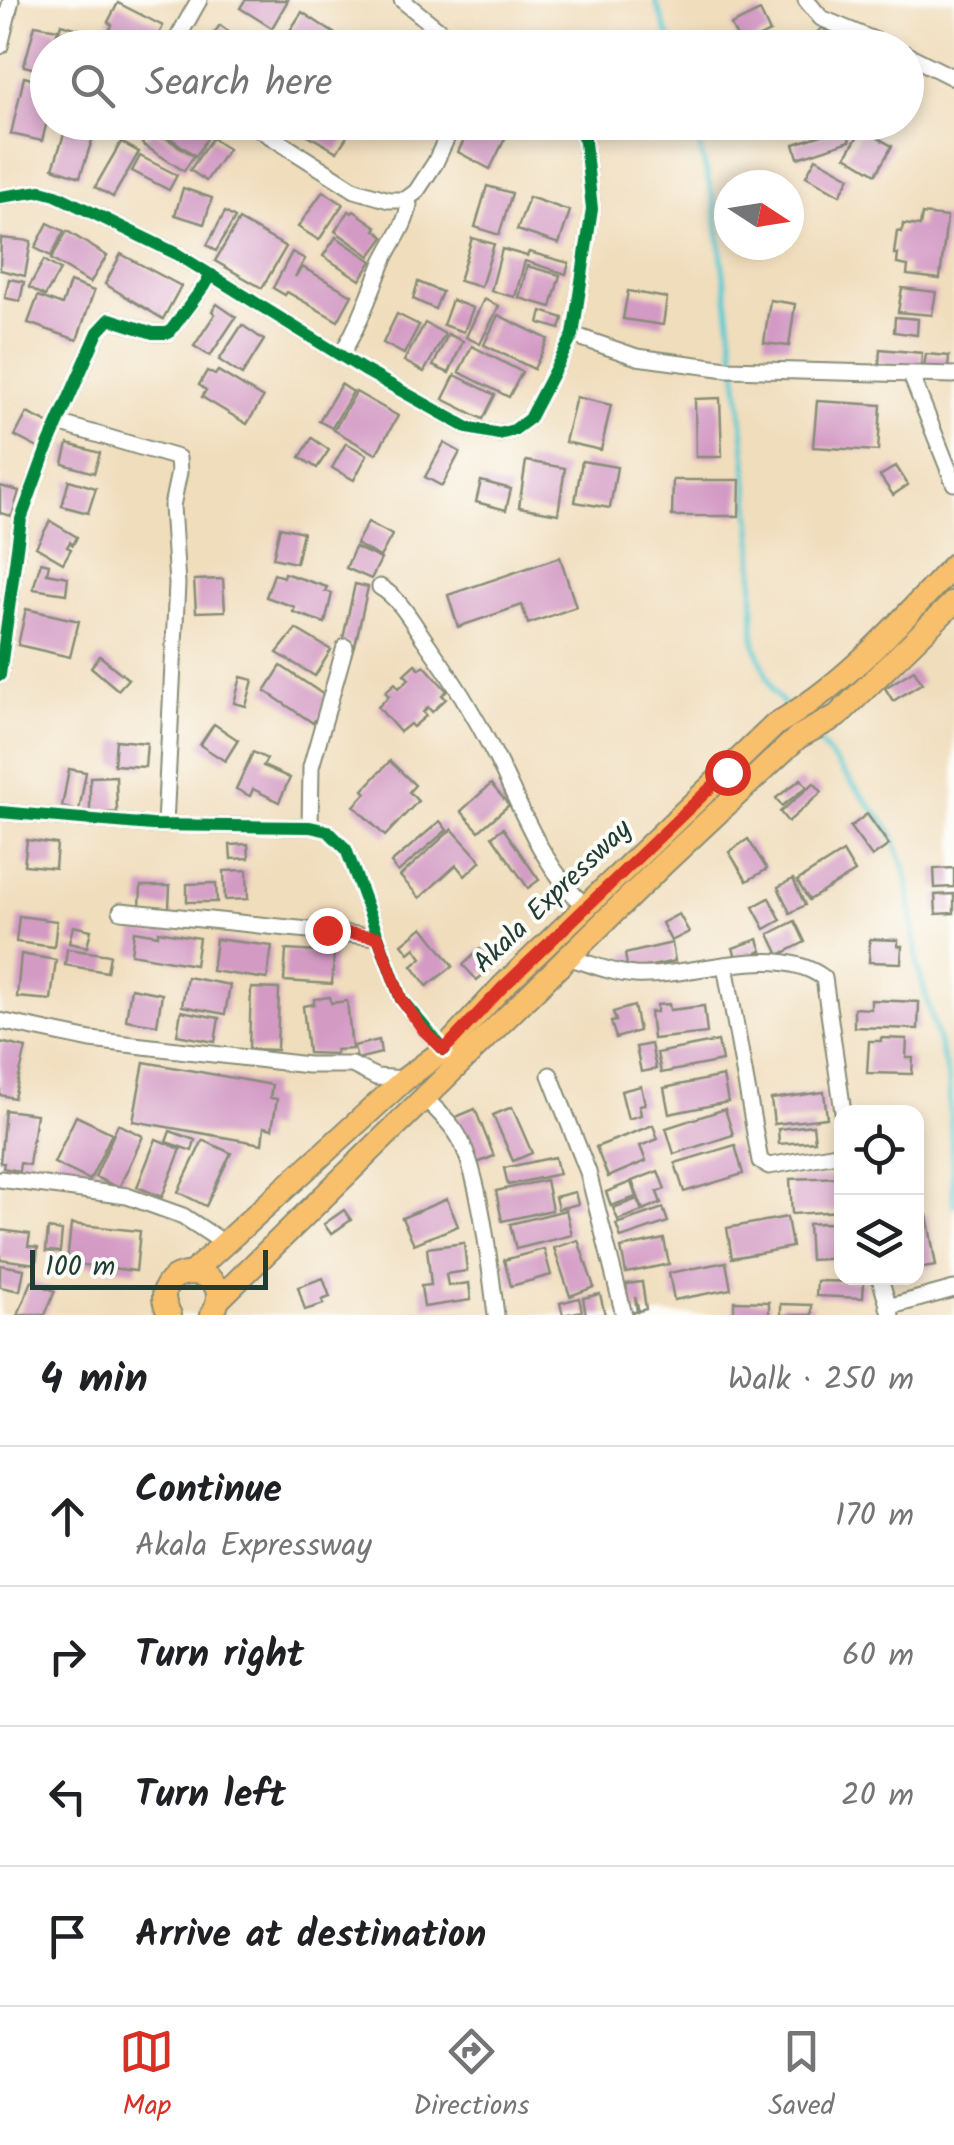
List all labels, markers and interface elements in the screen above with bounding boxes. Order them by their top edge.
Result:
search box [30,30,924,140]
text: Search here [145,55,332,115]
icon: search [65,58,120,113]
north arrow [714,170,804,260]
route start [705,750,751,796]
street label: Akala Expressway [463,808,644,985]
route end [305,908,351,954]
map controls [834,1105,924,1285]
button: locate [834,1105,924,1195]
button: layers [834,1195,924,1285]
scale bar [30,1245,268,1290]
text: 100 m [45,1245,115,1290]
text: 4 min [40,1347,148,1414]
text: Walk · 250 m [728,1355,914,1406]
text: Continue [135,1461,282,1521]
icon: ahead [40,1489,95,1544]
text: 170 m [835,1491,914,1542]
text: Akala Expressway [135,1521,372,1572]
text: Turn right [135,1626,304,1686]
icon: right [40,1629,95,1684]
text: 60 m [842,1631,914,1682]
text: Turn left [135,1766,286,1826]
icon: left [40,1769,95,1824]
text: 20 m [841,1771,914,1822]
text: Arrive at destination [135,1906,486,1966]
icon: arrive [40,1909,95,1964]
tab: Map [119,2024,174,2129]
tab: Directions [413,2024,529,2129]
tab: Saved [768,2024,835,2129]

